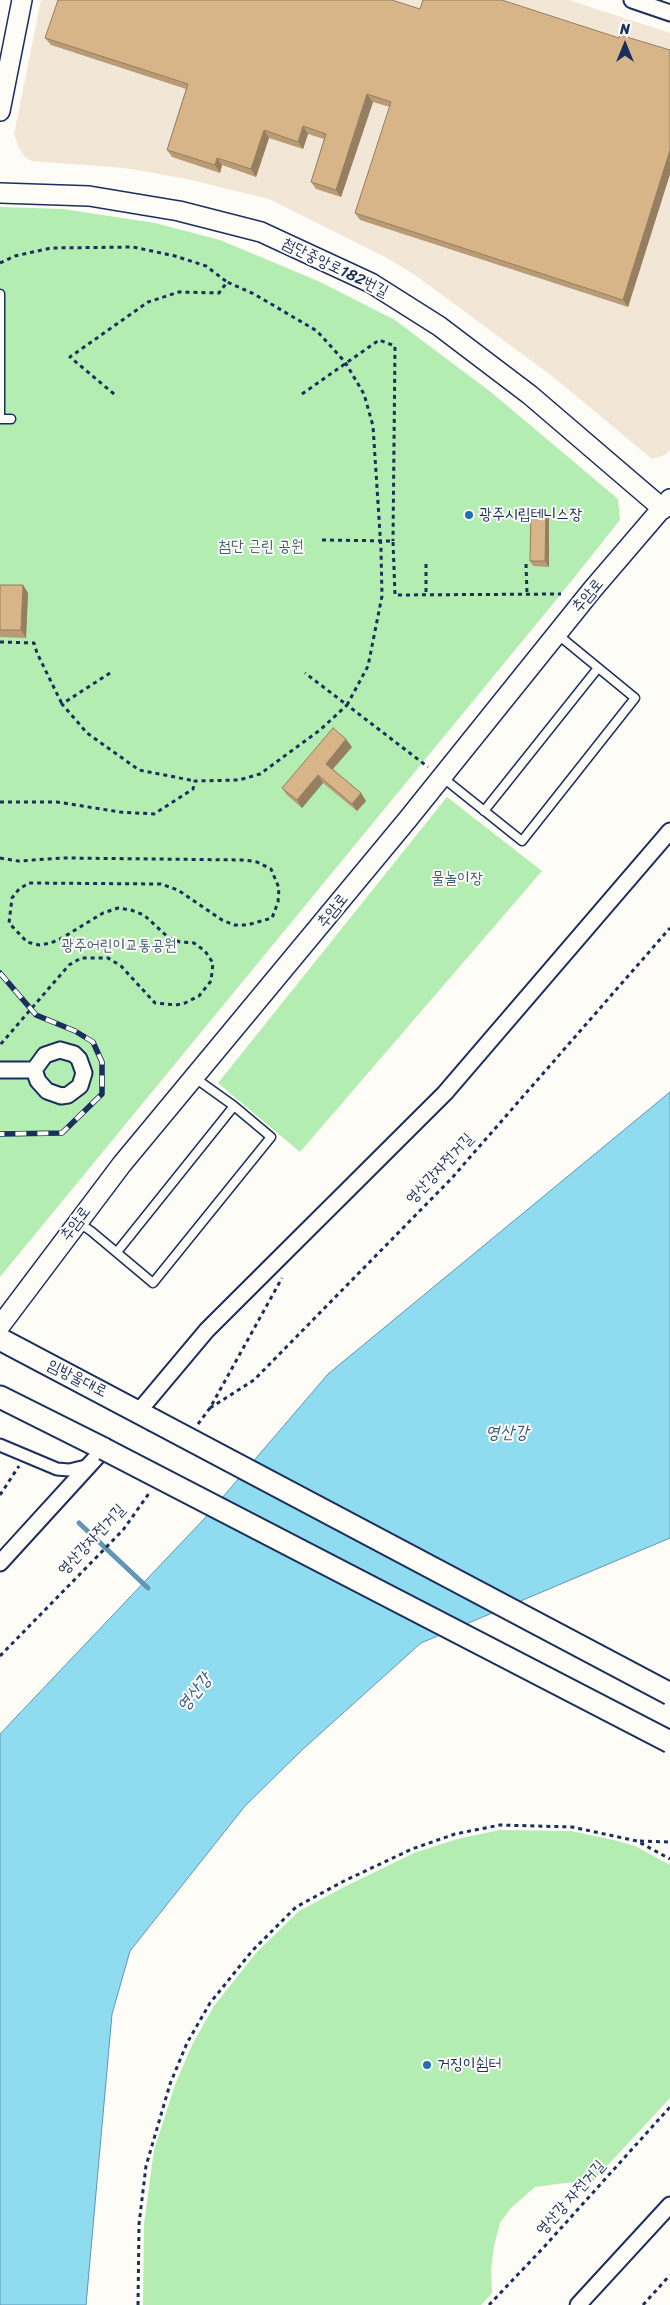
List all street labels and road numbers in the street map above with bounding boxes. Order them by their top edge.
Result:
street label: 첨단중앙로182번길 [279,234,391,302]
street label: 추암로 [568,575,608,617]
street label: 추암로 [313,890,353,932]
street label: 영산강자전거길 [402,1129,478,1209]
street label: 추암로 [57,1203,95,1245]
street label: 임방울대로 [44,1356,110,1402]
street label: 영산강자전거길 [54,1500,130,1580]
street label: 영산강 자전거길 [532,2157,610,2239]

